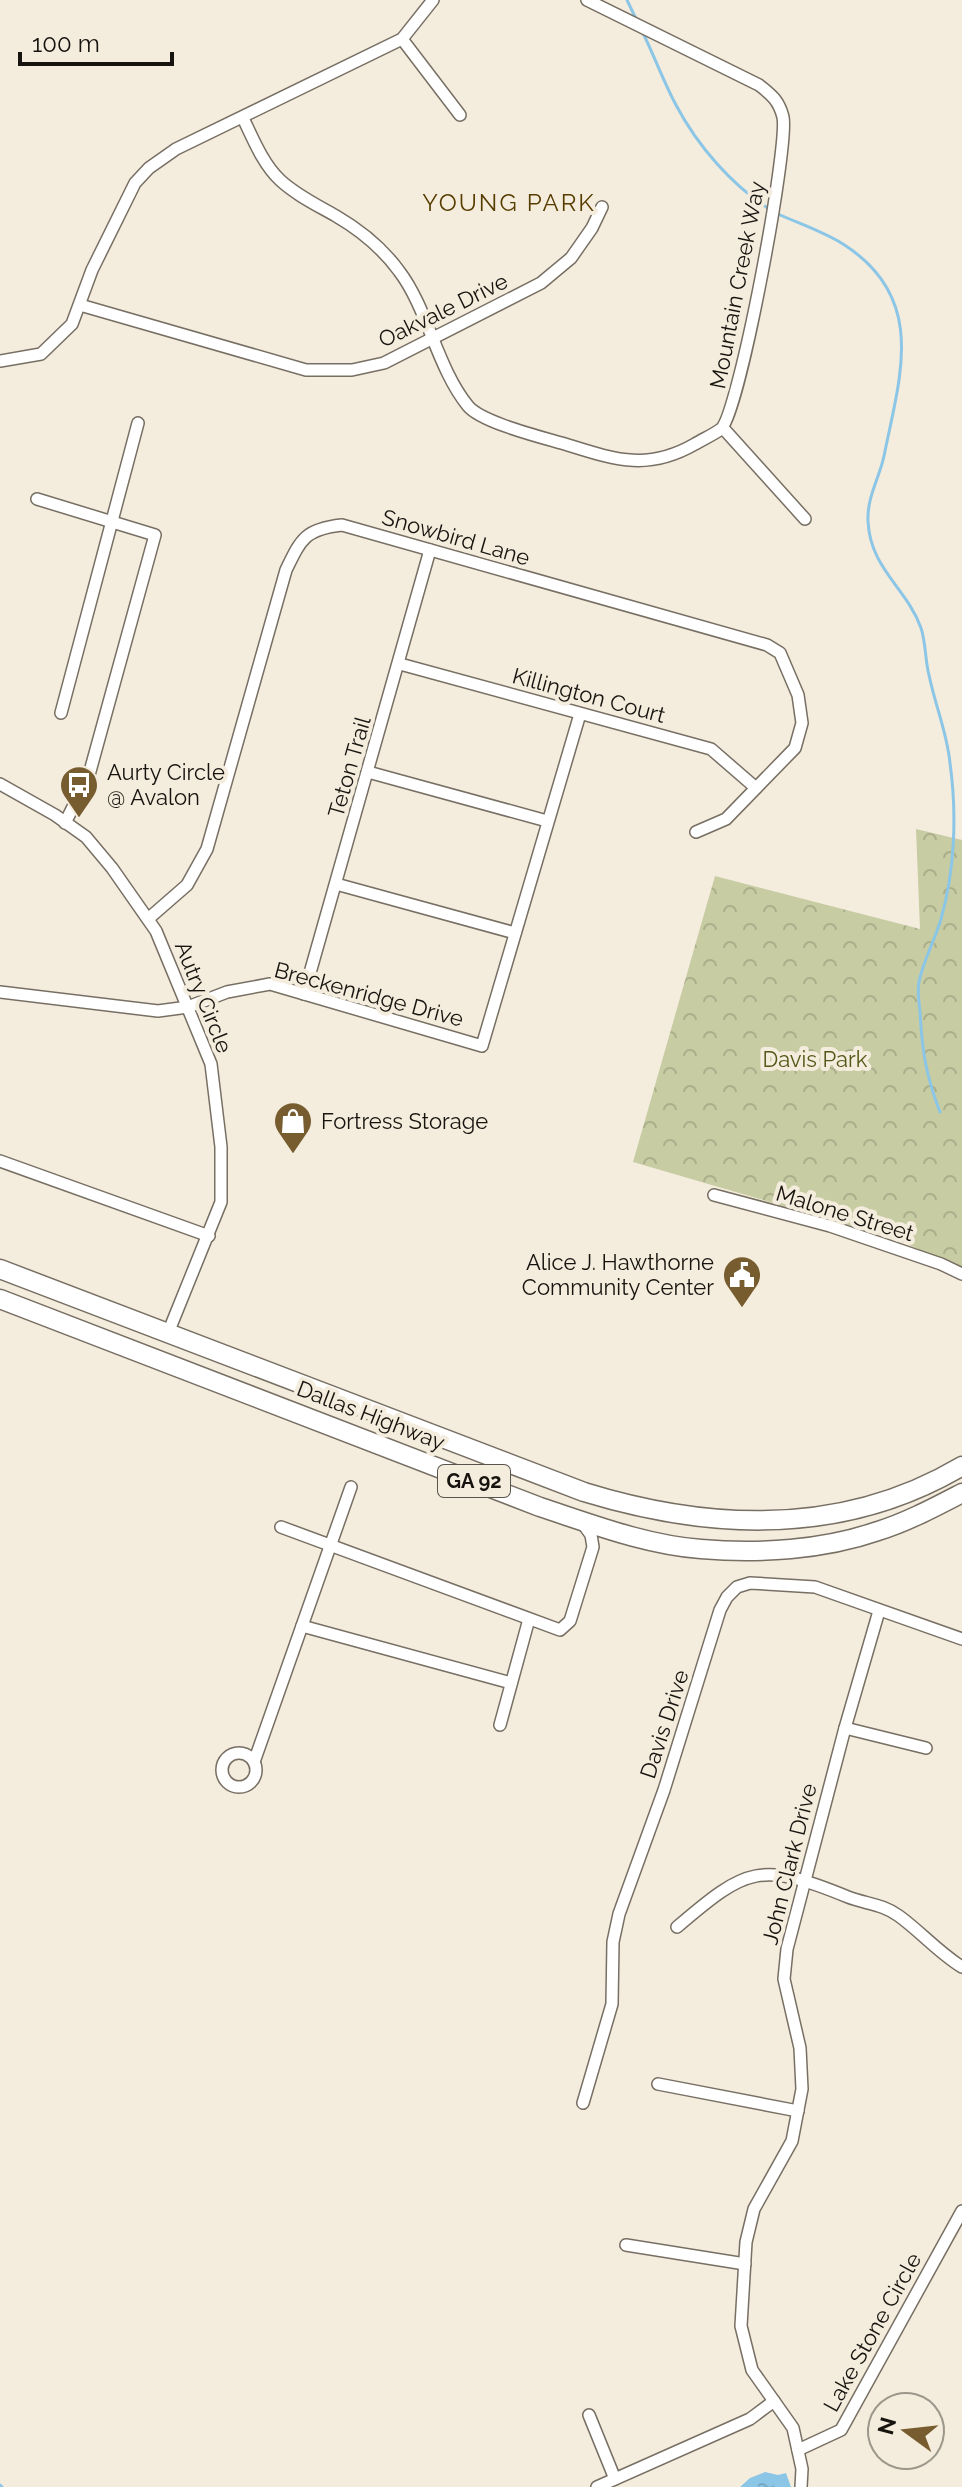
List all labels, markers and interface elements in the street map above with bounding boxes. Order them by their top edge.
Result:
scale bar [20,16,172,66]
text: 100 m [32,29,100,58]
street label: Mountain Creek Way [704,179,770,391]
district label: YOUNG PARK [422,188,596,217]
street label: Oakvale Drive [374,267,512,352]
street label: Snowbird Lane [379,504,533,571]
street label: Killington Court [510,662,669,728]
street label: Teton Trail [322,714,376,820]
place label: Aurty Circle @ Avalon [107,759,225,810]
bus stop icon: Aurty Circle @ Avalon [58,764,100,819]
street label: Autry Circle [170,937,238,1057]
street label: Breckenridge Drive [272,956,466,1032]
park label: Davis Park [763,1046,868,1072]
shop icon: Fortress Storage [272,1100,314,1155]
place label: Fortress Storage [321,1108,488,1134]
street label: Malone Street [773,1180,918,1246]
place label: Alice J. Hawthorne Community Center [522,1249,714,1300]
public building icon: Alice J. Hawthorne Community Center [721,1254,763,1309]
street label: Dallas Highway [293,1375,449,1455]
road number: GA 92 [438,1465,510,1497]
street label: Davis Drive [634,1666,694,1782]
street label: John Clark Drive [756,1781,822,1947]
street label: Lake Stone Circle [818,2248,926,2416]
north arrow [866,2391,946,2471]
text: N [872,2414,901,2437]

